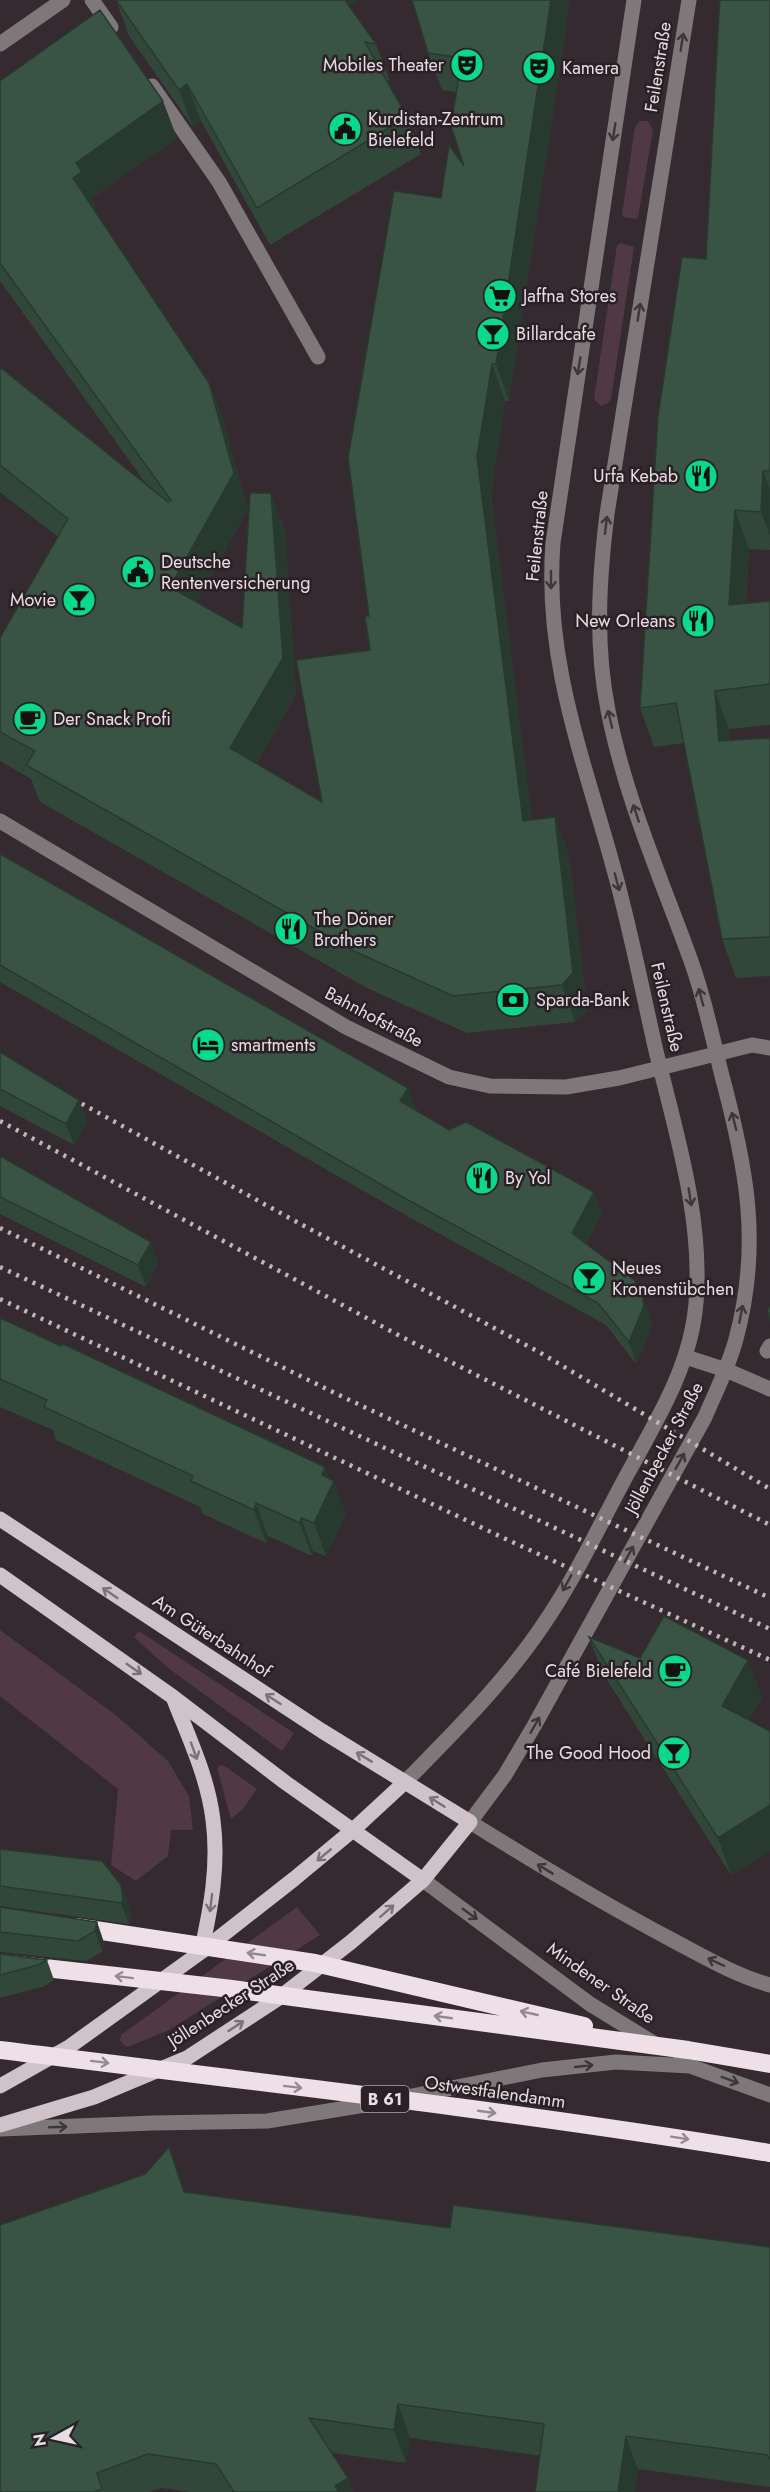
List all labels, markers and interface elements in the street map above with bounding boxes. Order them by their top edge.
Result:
street label: Feilenstraße [638,20,678,114]
one-way arrow [677,33,688,52]
theatre icon: Mobiles Theater [449,47,485,83]
theatre icon: Kamera [521,50,557,86]
place label: Mobiles Theater [323,52,445,78]
place label: Kamera [562,55,619,81]
place label: Kurdistan-Zentrum Bielefeld [368,106,504,153]
public building icon: Kurdistan-Zentrum Bielefeld [327,111,363,147]
one-way arrow [609,121,620,141]
supermarket icon: Jaffna Stores [482,278,518,314]
place label: Jaffna Stores [521,283,616,309]
one-way arrow [634,303,645,322]
bar icon: Billardcafe [475,316,511,352]
place label: Billardcafe [516,321,596,347]
one-way arrow [574,356,585,375]
restaurant icon: Urfa Kebab [683,458,719,494]
place label: Urfa Kebab [593,463,678,489]
street label: Feilenstraße [519,489,555,583]
one-way arrow [601,516,612,536]
place label: Deutsche Rentenversicherung [161,549,310,596]
public building icon: Deutsche Rentenversicherung [120,554,156,590]
one-way arrow [545,570,557,589]
bar icon: Movie [61,582,97,618]
place label: Movie [10,587,56,613]
restaurant icon: New Orleans [680,603,716,639]
place label: New Orleans [575,608,675,634]
cafe icon: Der Snack Profi [12,701,48,737]
place label: Der Snack Profi [53,706,171,732]
one-way arrow [603,710,615,729]
one-way arrow [630,804,641,823]
one-way arrow [612,873,624,892]
place label: The Döner Brothers [314,906,394,953]
restaurant icon: The Döner Brothers [273,911,309,947]
street label: Feilenstraße [644,960,690,1054]
street label: Bahnhofstraße [320,980,428,1054]
bank icon: Sparda-Bank [495,982,531,1018]
place label: Sparda-Bank [536,987,630,1013]
one-way arrow [695,988,706,1007]
hotel icon: smartments [190,1027,226,1063]
place label: smartments [231,1032,316,1058]
one-way arrow [728,1112,739,1131]
restaurant icon: By Yol [464,1160,500,1196]
place label: By Yol [505,1165,551,1191]
one-way arrow [684,1187,695,1207]
place label: Neues Kronenstübchen [612,1255,734,1302]
bar icon: Neues Kronenstübchen [571,1260,607,1296]
one-way arrow [736,1304,747,1324]
street label: Jöllenbecker Straße [617,1377,710,1520]
one-way arrow [675,1453,686,1471]
one-way arrow [623,1546,635,1563]
one-way arrow [561,1574,573,1591]
one-way arrow [102,1586,119,1598]
street label: Am Güterbahnhof [148,1588,277,1685]
cafe icon: Café Bielefeld [657,1653,693,1689]
place label: Café Bielefeld [545,1658,652,1684]
one-way arrow [125,1663,142,1675]
one-way arrow [265,1693,282,1705]
one-way arrow [529,1716,541,1733]
bar icon: The Good Hood [656,1735,692,1771]
place label: The Good Hood [526,1740,651,1766]
one-way arrow [189,1742,200,1760]
one-way arrow [356,1750,373,1762]
one-way arrow [429,1796,446,1809]
one-way arrow [316,1848,332,1861]
one-way arrow [537,1862,554,1874]
one-way arrow [206,1892,217,1912]
one-way arrow [379,1904,394,1918]
one-way arrow [462,1908,478,1920]
street label: Mindener Straße [542,1936,660,2030]
one-way arrow [247,1949,267,1960]
street label: Jöllenbecker Straße [161,1952,299,2055]
one-way arrow [708,1956,726,1968]
one-way arrow [115,1971,135,1982]
one-way arrow [520,2006,539,2018]
one-way arrow [433,2011,453,2022]
one-way arrow [227,2020,244,2032]
one-way arrow [89,2057,109,2068]
one-way arrow [574,2060,594,2071]
street label: Ostwestfalendamm [423,2069,567,2115]
one-way arrow [720,2076,739,2087]
one-way arrow [283,2082,303,2093]
road number: B 61 [361,2086,409,2112]
one-way arrow [476,2106,496,2117]
one-way arrow [48,2121,68,2132]
one-way arrow [669,2133,689,2144]
north arrow [24,2408,84,2468]
text: N [27,2432,52,2448]

